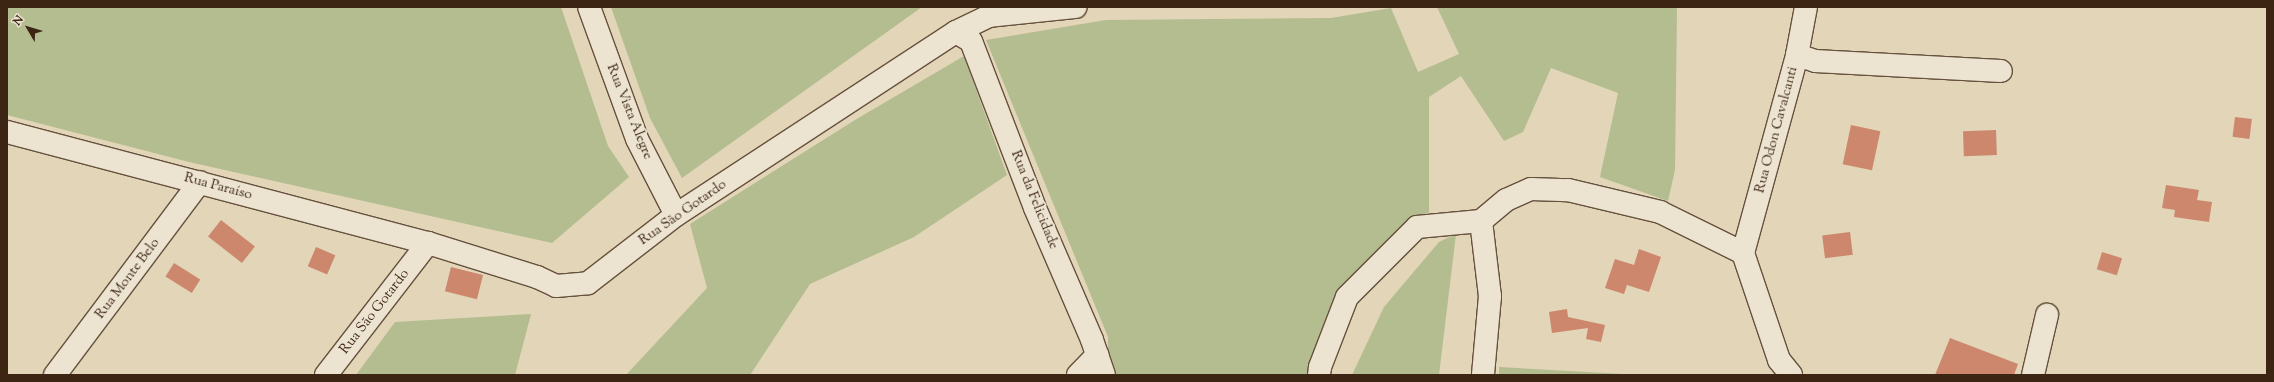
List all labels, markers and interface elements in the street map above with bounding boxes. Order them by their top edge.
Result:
north arrow [8,8,48,48]
text: N [10,12,28,29]
street label: Rua Vista Alegre [602,62,656,162]
street label: Rua Odon Cavalcanti [1752,65,1802,195]
street label: Rua da Felicidade [1007,148,1061,252]
street label: Rua Paraíso [182,170,254,204]
street label: Rua São Gotardo [636,177,730,249]
street label: Rua Monte Belo [92,235,164,323]
street label: Rua São Gotardo [337,266,413,358]

